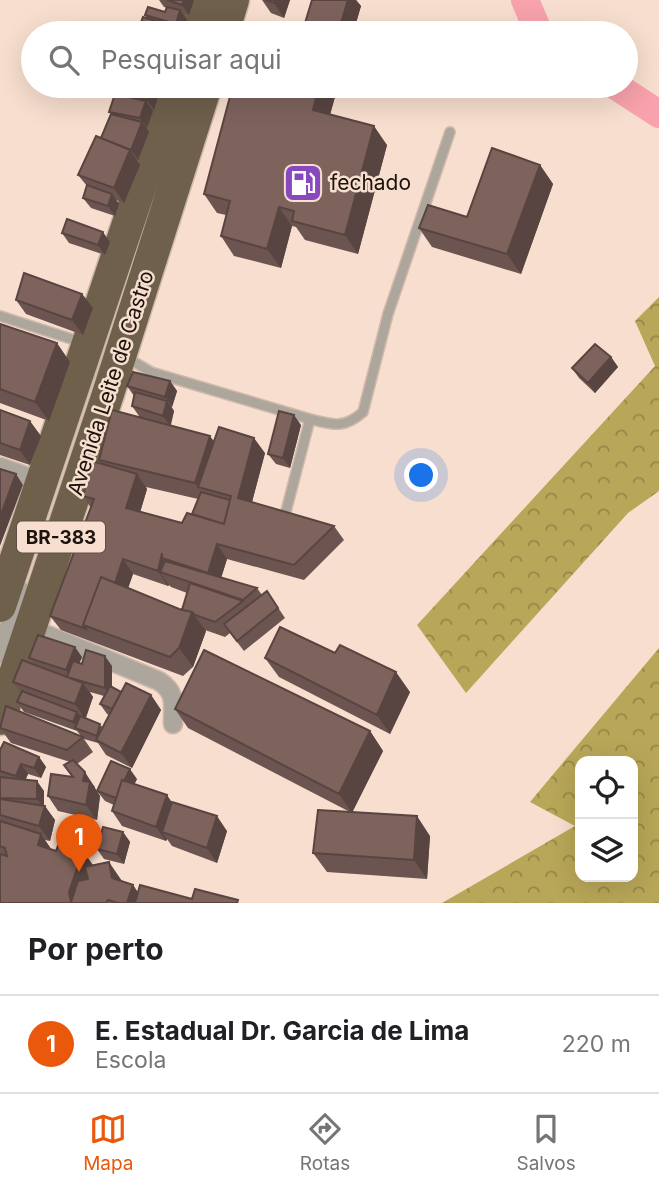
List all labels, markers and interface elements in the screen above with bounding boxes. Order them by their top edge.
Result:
search box [21,21,638,98]
icon: search [45,41,83,79]
text: Pesquisar aqui [101,44,282,75]
fuel station icon: fechado [282,162,324,204]
place label: fechado [330,170,411,195]
street label: Avenida Leite de Castro [62,267,159,498]
your location [404,458,438,492]
road number: BR-383 [17,522,105,552]
map controls [575,756,638,882]
button: locate [575,756,638,819]
pin: 1 [56,814,102,872]
button: layers [575,819,638,882]
text: Por perto [28,931,164,967]
text: E. Estadual Dr. Garcia de Lima [95,1015,469,1046]
text: 1 [46,1030,56,1058]
text: 220 m [562,1030,631,1058]
text: Escola [95,1046,166,1074]
tab: Mapa [83,1110,133,1175]
tab: Rotas [300,1110,350,1175]
tab: Salvos [517,1110,576,1175]

